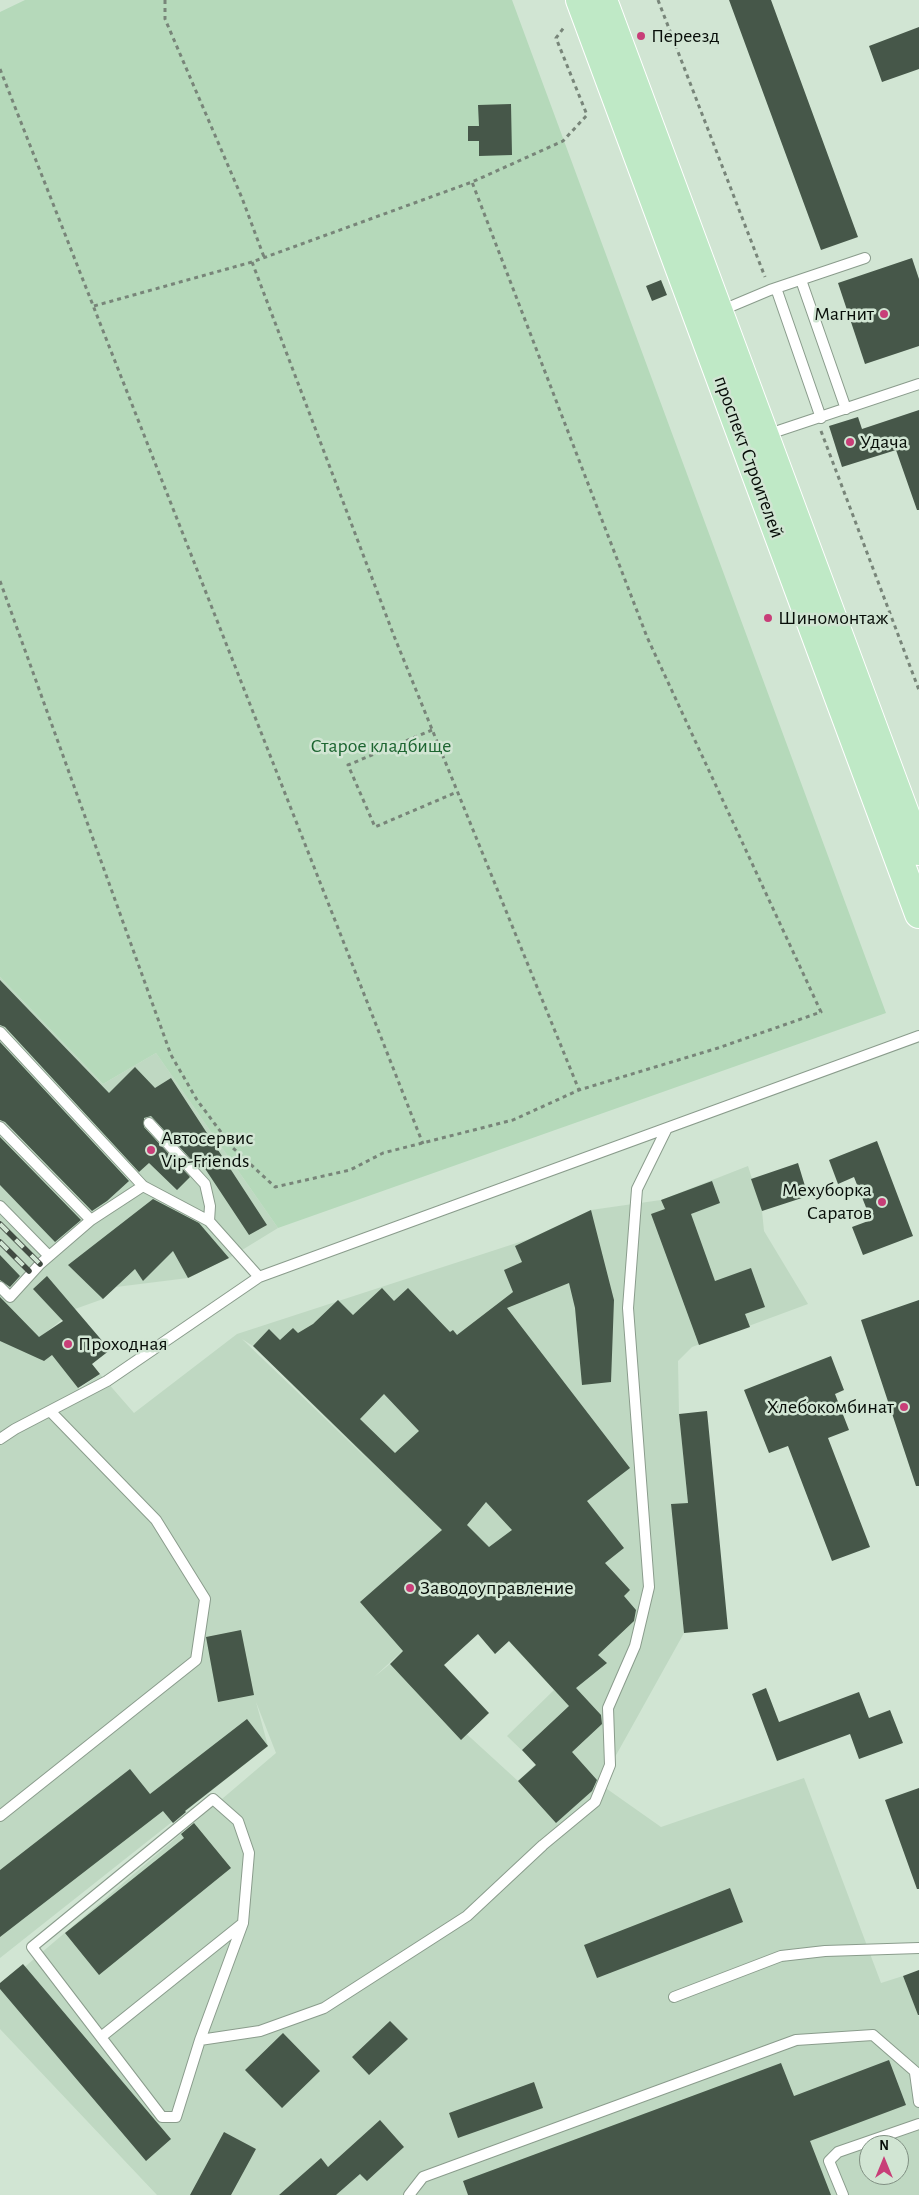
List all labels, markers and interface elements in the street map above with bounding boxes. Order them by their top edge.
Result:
place label: Переезд [651,24,720,48]
marker: Переезд [635,30,647,42]
place label: Магнит [814,302,874,326]
marker: Магнит [878,308,890,320]
street label: проспект Строителей [709,373,789,541]
place label: Удача [860,430,908,454]
marker: Удача [844,436,856,448]
place label: Шиномонтаж [778,606,888,630]
marker: Шиномонтаж [762,612,774,624]
park label: Старое кладбище [310,734,452,758]
place label: Автосервис Vip-Friends [161,1126,253,1173]
marker: Автосервис Vip-Friends [145,1144,157,1156]
place label: Мехуборка Саратов [782,1178,872,1225]
marker: Мехуборка Саратов [876,1196,888,1208]
place label: Проходная [78,1332,168,1356]
marker: Проходная [62,1338,74,1350]
place label: Хлебокомбинат [767,1395,894,1419]
marker: Хлебокомбинат [898,1401,910,1413]
place label: Заводоуправление [420,1576,574,1600]
marker: Заводоуправление [404,1582,416,1594]
north arrow [859,2135,909,2185]
text: N [879,2139,889,2153]

